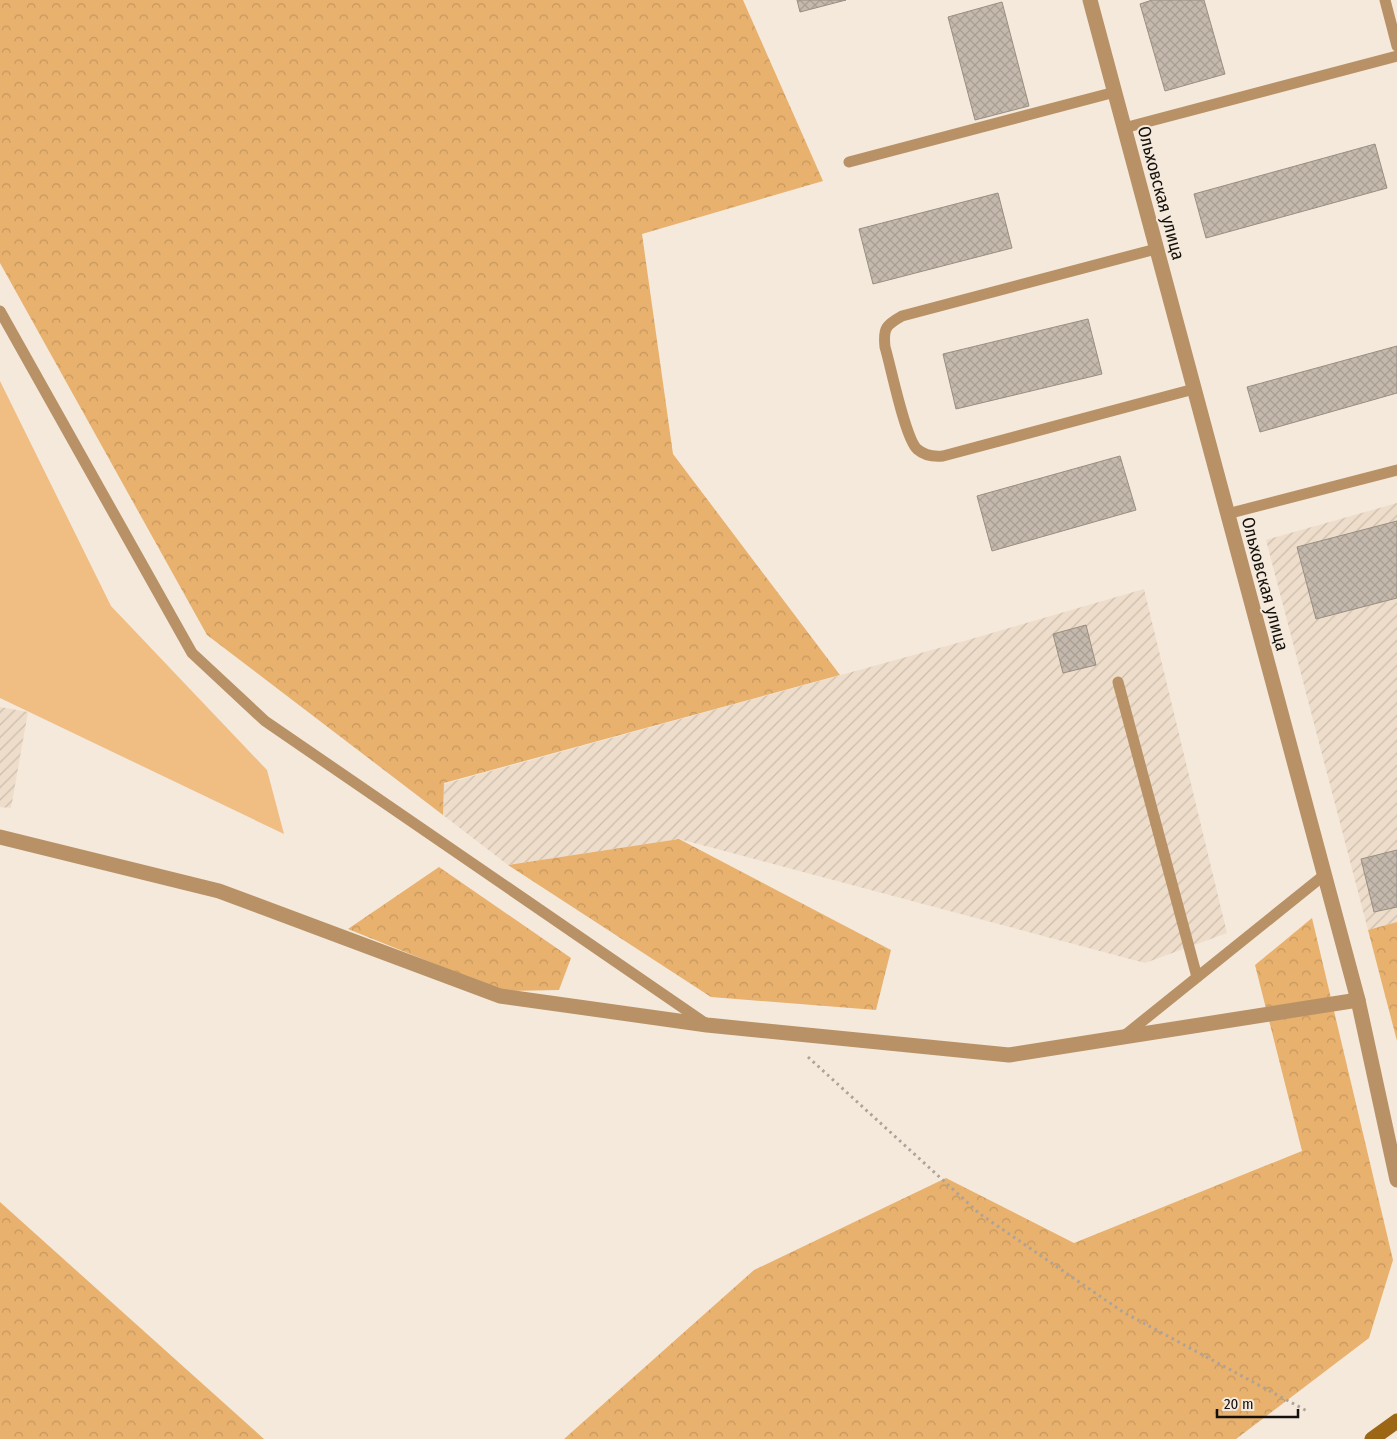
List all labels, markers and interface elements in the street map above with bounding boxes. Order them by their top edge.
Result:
street label: Ольховская улица [1133,124,1189,263]
street label: Ольховская улица [1237,515,1293,654]
scale bar [1217,1386,1298,1418]
text: 20 m [1224,1395,1254,1413]

